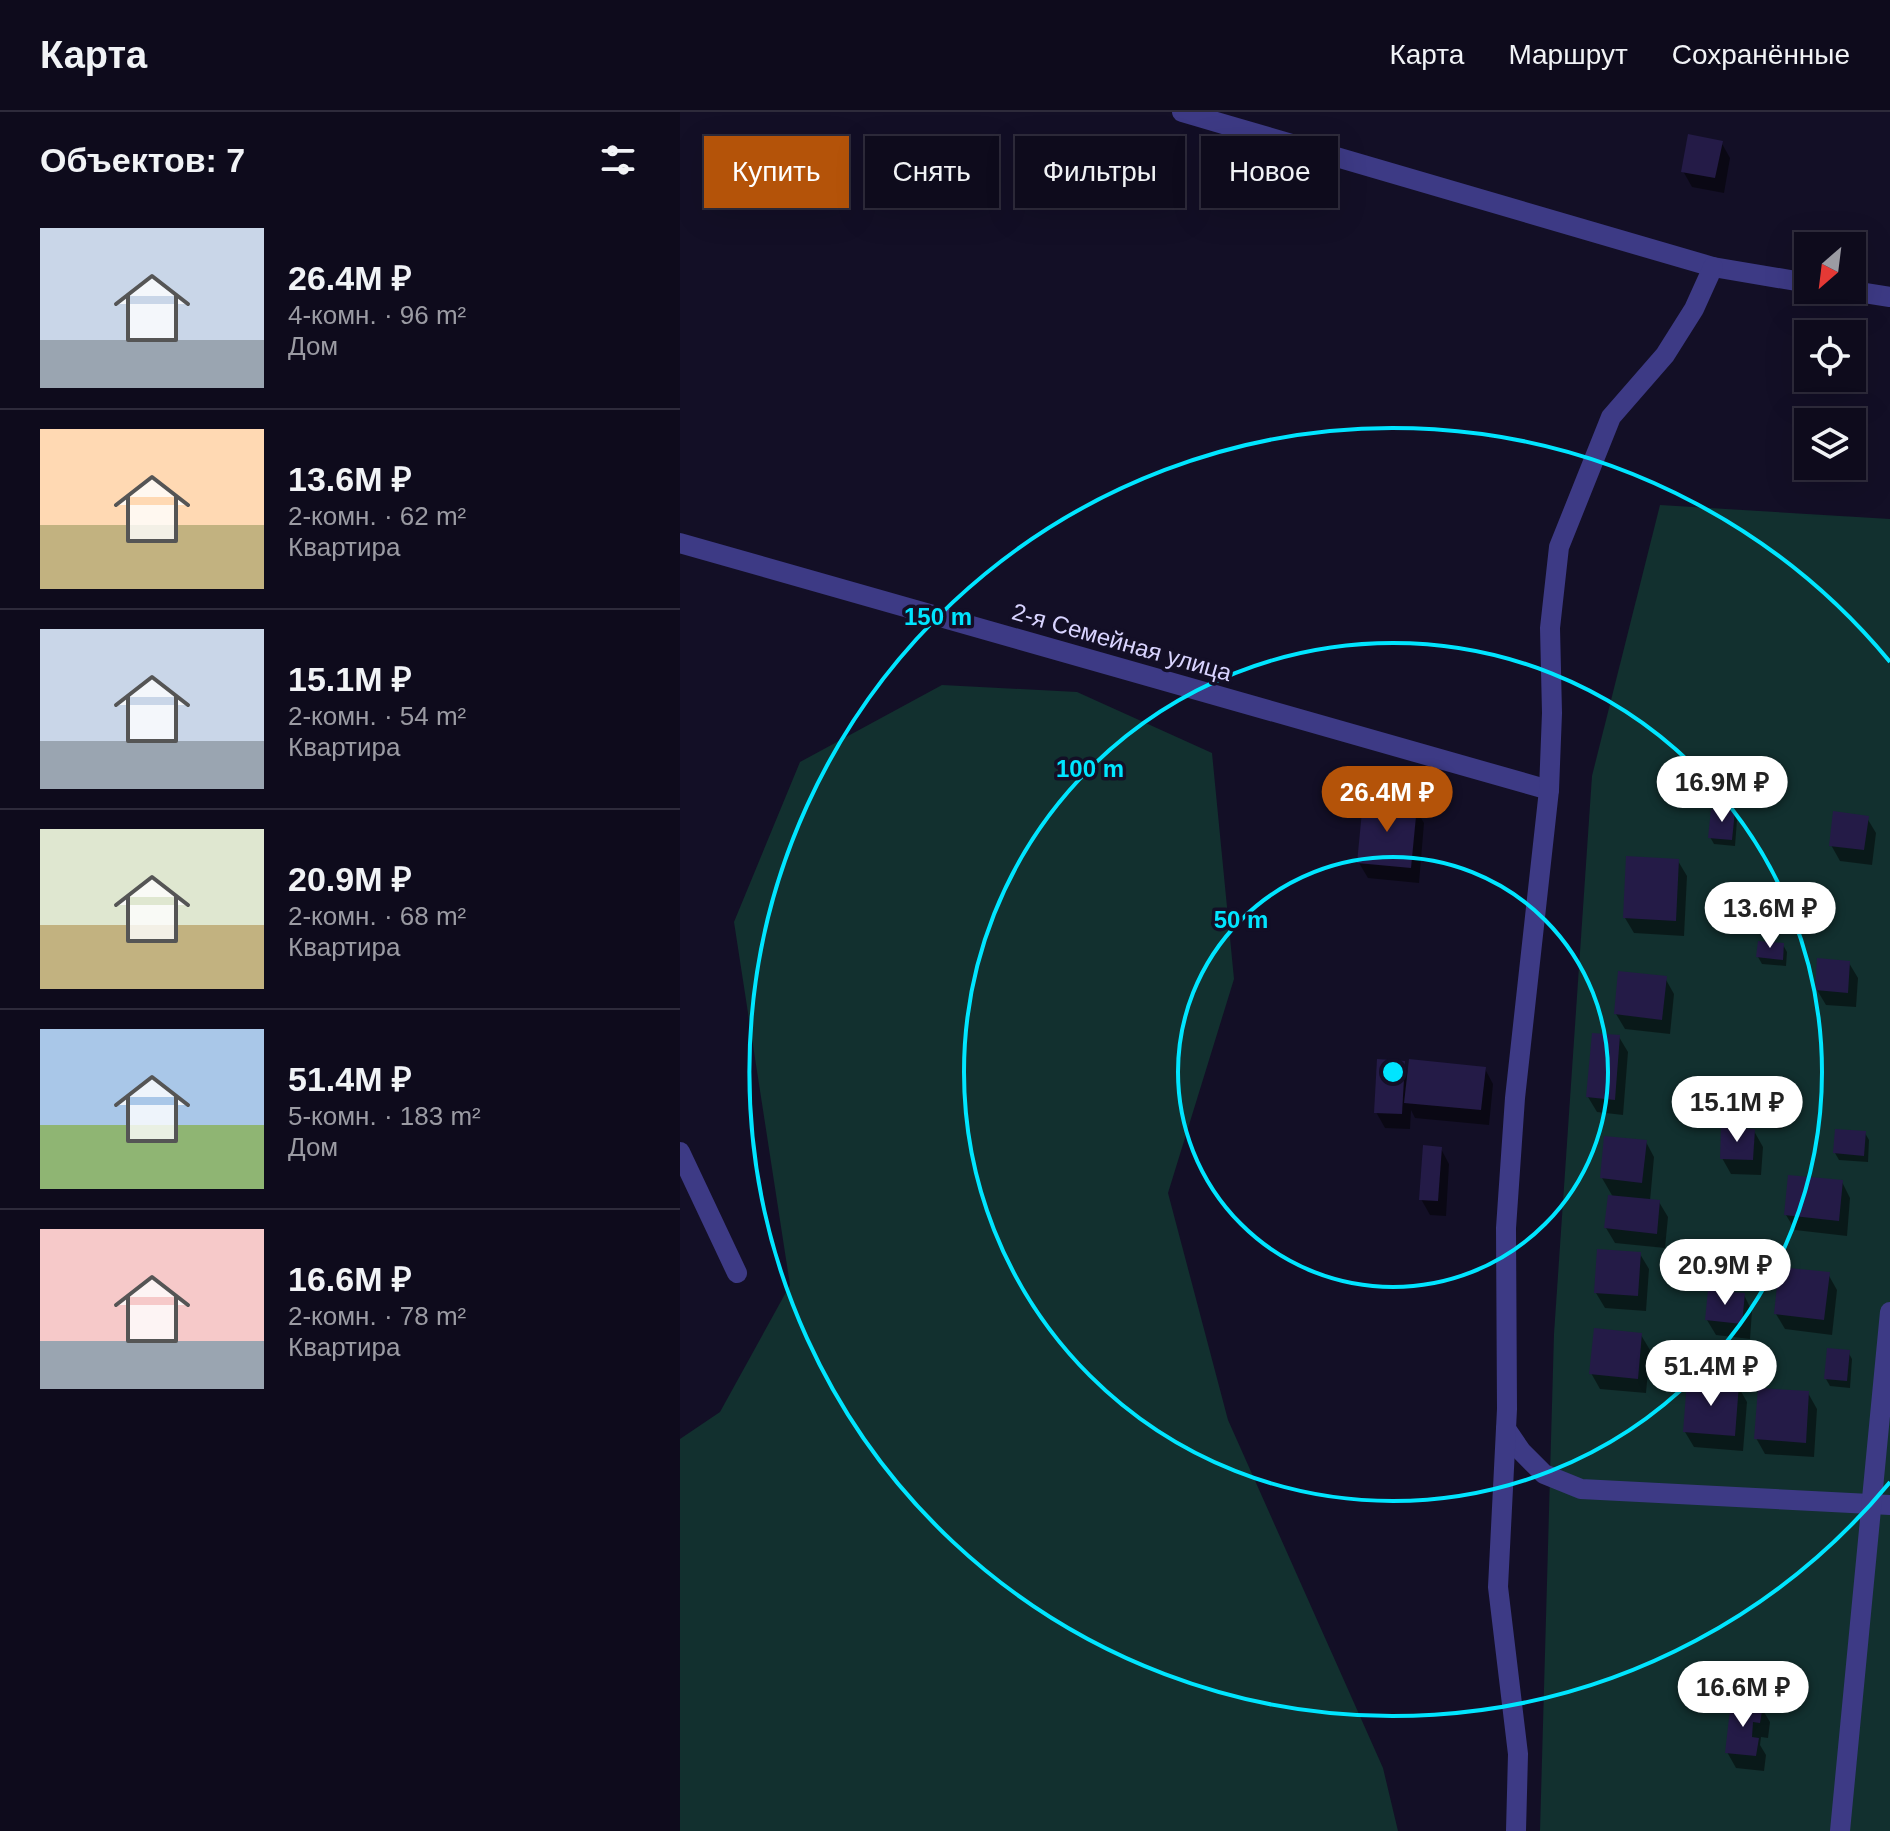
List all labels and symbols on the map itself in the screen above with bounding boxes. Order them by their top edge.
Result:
north arrow [1794,232,1866,304]
street label: 2-я Семейная улица [1009,598,1236,686]
text: 150 m [904,603,972,630]
text: 100 m [1056,755,1124,782]
pin: 16.9M ₽ [1648,756,1796,824]
pin: 26.4M ₽ [1313,766,1461,834]
pin: 13.6M ₽ [1696,882,1844,950]
text: 50 m [1214,906,1268,933]
centre of rings [1379,1058,1407,1086]
pin: 15.1M ₽ [1663,1076,1811,1144]
pin: 20.9M ₽ [1651,1239,1799,1307]
pin: 51.4M ₽ [1637,1340,1785,1408]
pin: 16.6M ₽ [1669,1661,1817,1729]

